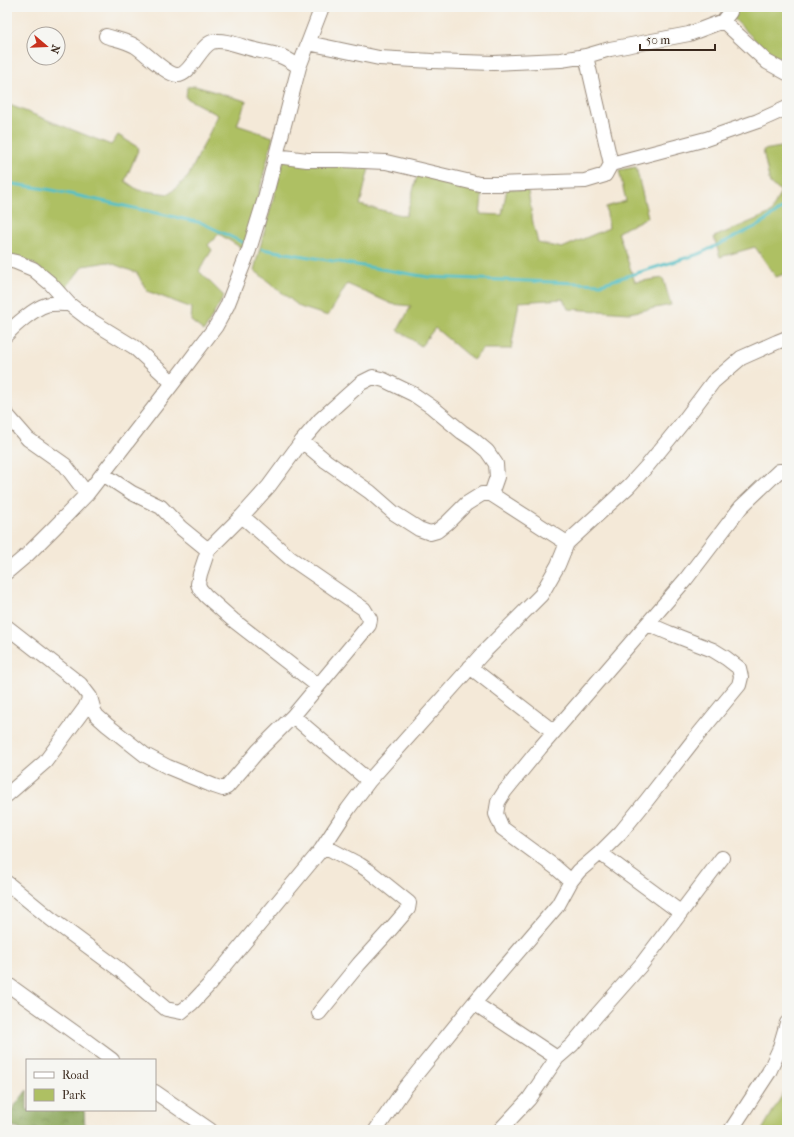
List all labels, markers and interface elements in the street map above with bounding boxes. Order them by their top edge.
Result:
north arrow [26,26,66,66]
scale bar [640,26,715,52]
text: 50 m [646,33,670,47]
text: N [47,43,62,56]
legend [26,1059,156,1111]
text: Road [62,1068,89,1082]
text: Park [62,1088,87,1102]

